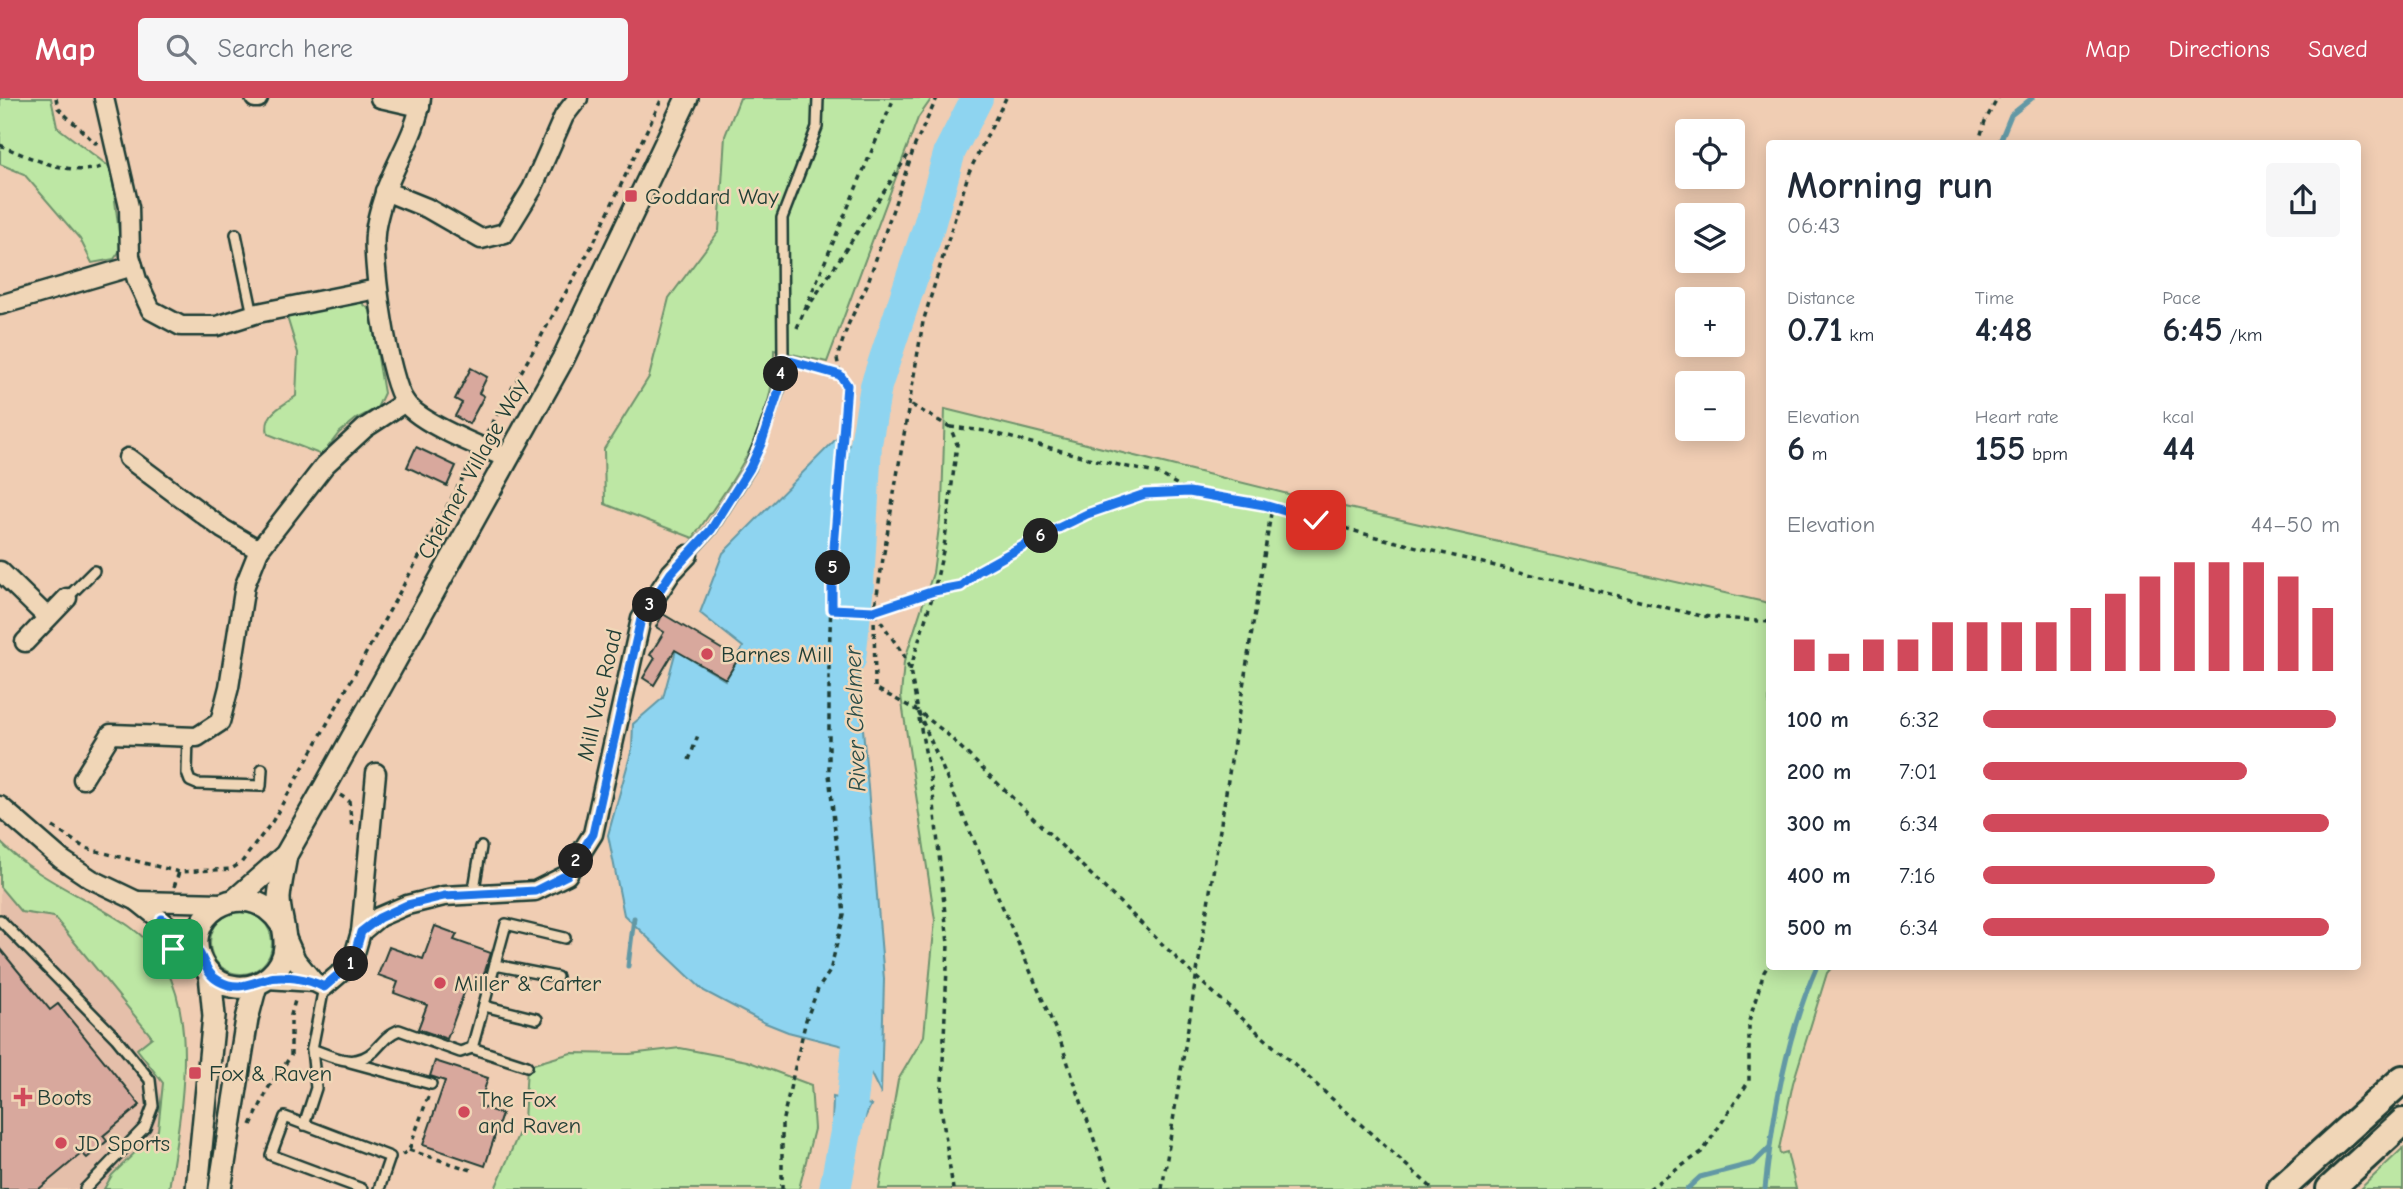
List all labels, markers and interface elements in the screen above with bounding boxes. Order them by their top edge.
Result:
search box [138,18,628,81]
text: Map [35,30,96,68]
icon: search [162,30,200,68]
text: Search here [218,34,353,64]
text: Map [2085,35,2131,63]
text: Directions [2169,35,2270,63]
text: Saved [2308,35,2368,63]
map controls [1675,119,1745,441]
button: locate [1675,119,1745,189]
button: share [2266,163,2340,237]
text: Morning run [1787,164,1993,208]
place label: Goddard Way [645,183,779,210]
marker: Goddard Way [623,188,639,204]
button: layers [1675,203,1745,273]
text: 06:43 [1787,212,1840,239]
button: + [1675,287,1745,357]
text: Distance [1787,287,1855,309]
text: Time [1975,287,2014,309]
text: Pace [2162,287,2201,309]
text: 0.71 [1787,309,1843,350]
text: 4:48 [1975,309,2033,350]
text: 6:45 [2162,309,2223,350]
text: km [1843,324,1874,346]
text: /km [2223,324,2262,346]
pin: 4 [764,356,798,392]
text: 4 [776,362,785,384]
button: − [1675,371,1745,441]
street label: Chelmer Village Way [412,374,534,564]
text: Elevation [1787,406,1860,428]
text: Heart rate [1975,406,2058,428]
text: kcal [2162,406,2194,428]
text: 6 [1787,428,1805,469]
text: 155 [1975,428,2026,469]
text: 44 [2162,428,2195,469]
text: m [1805,443,1827,465]
text: bpm [2026,443,2068,465]
pin [1286,490,1346,550]
icon: check [1297,501,1335,539]
text: Elevation [1787,511,1875,538]
text: 44–50 m [2251,511,2340,538]
pin: 6 [1024,518,1058,554]
text: 6 [1036,524,1045,546]
pin: 5 [816,550,850,586]
text: 5 [827,556,838,578]
pin: 3 [632,588,668,622]
text: 3 [645,593,654,615]
street label: Mill Vue Road [571,626,628,764]
place label: Barnes Mill [721,641,832,668]
water label: River Chelmer [838,644,872,792]
marker: Barnes Mill [699,646,715,662]
text: 100 m [1787,706,1849,733]
text: 6:32 [1899,706,1939,733]
text: 200 m [1787,758,1851,785]
text: 7:01 [1899,758,1937,785]
text: 300 m [1787,810,1851,837]
text: 6:34 [1899,810,1938,837]
pin: 2 [558,844,594,878]
text: 2 [571,849,580,871]
text: 400 m [1787,862,1851,889]
text: 7:16 [1899,862,1936,889]
text: 500 m [1787,914,1852,941]
text: 6:34 [1899,914,1938,941]
pin [143,919,203,979]
icon: arrive [154,930,192,968]
pin: 1 [334,946,368,982]
text: 1 [347,952,354,974]
place label: Miller & Carter [454,970,602,997]
marker: Miller & Carter [432,975,448,991]
place label: Fox & Raven [209,1060,332,1087]
marker: Fox & Raven [187,1065,203,1081]
place label: Boots [37,1084,92,1111]
place label: The Fox and Raven [478,1086,581,1139]
marker: Boots [15,1089,31,1105]
marker: The Fox and Raven [456,1104,472,1120]
place label: JD Sports [75,1130,170,1157]
marker: JD Sports [53,1135,69,1151]

